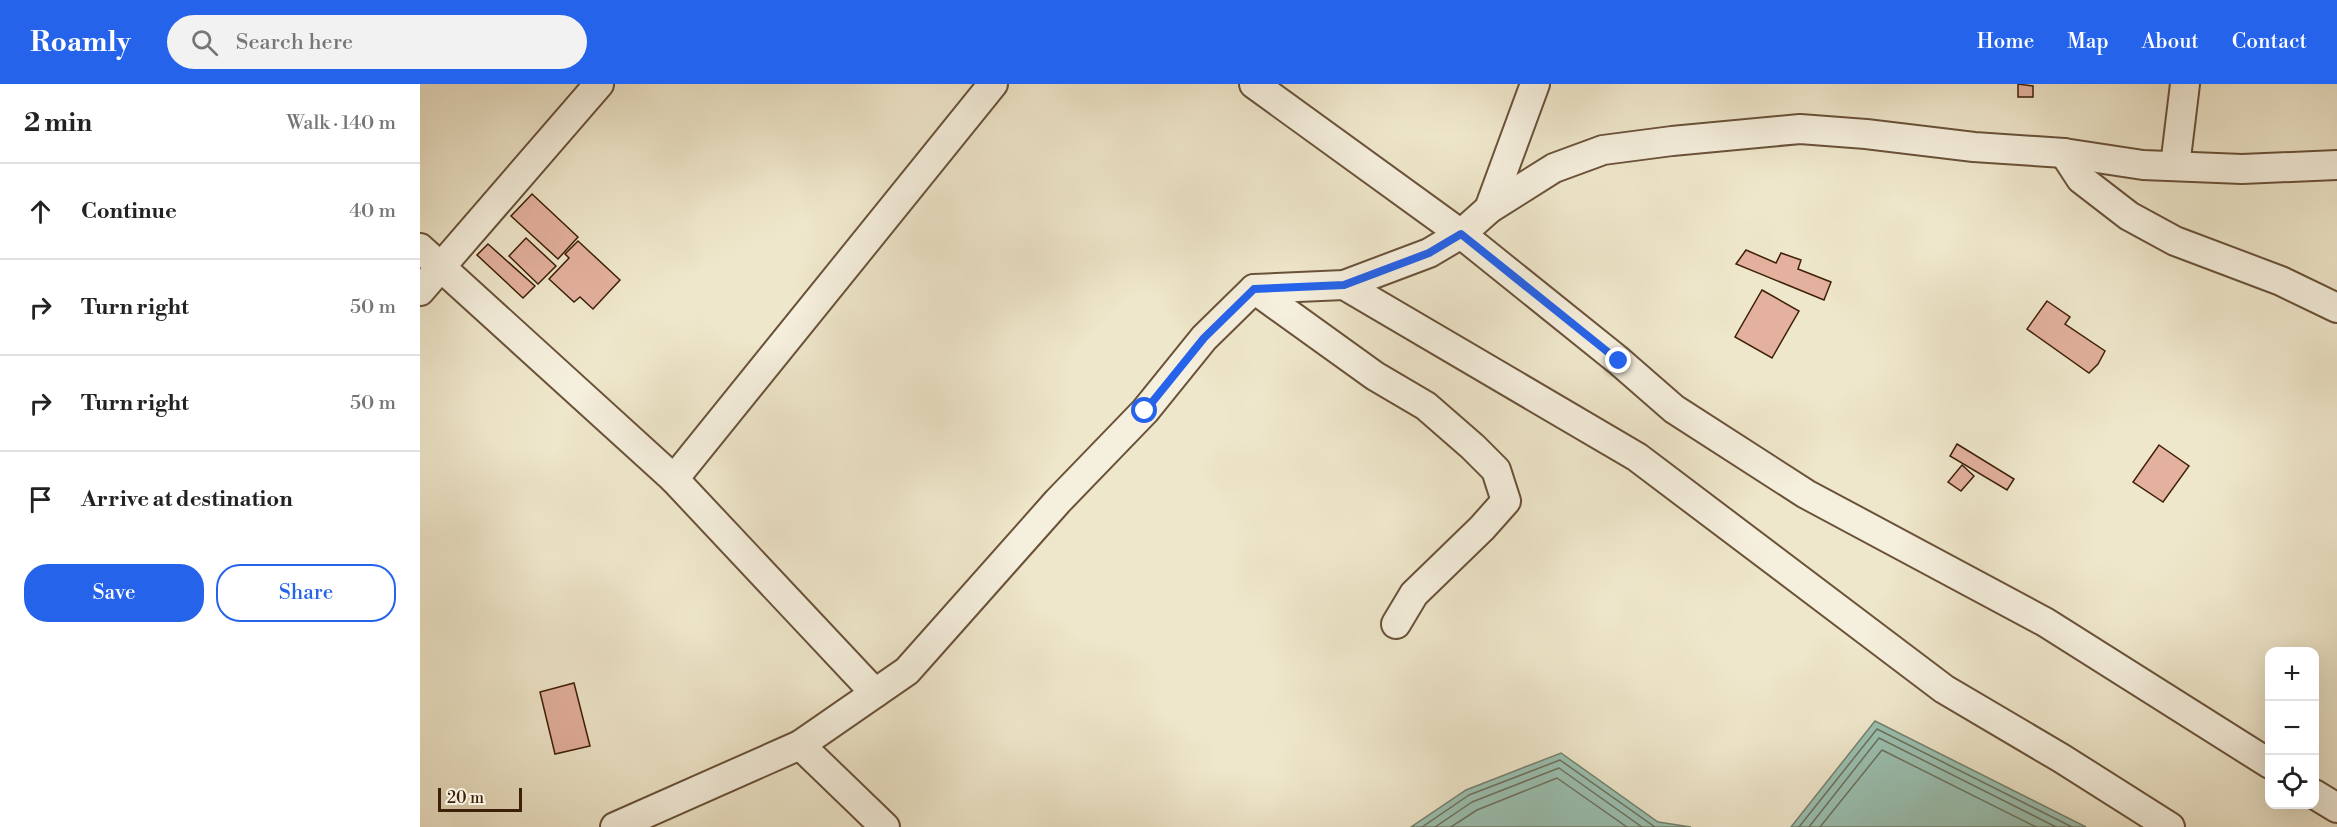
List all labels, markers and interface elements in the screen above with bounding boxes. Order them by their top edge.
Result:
search box [167,15,587,69]
text: Roamly [30,25,131,60]
icon: search [188,26,221,59]
text: Search here [236,29,353,56]
text: Home [1977,29,2034,55]
text: Map [2067,29,2109,55]
text: About [2142,29,2199,55]
text: Contact [2232,29,2307,55]
text: 2 min [24,107,92,139]
text: Walk · 140 m [286,111,396,136]
icon: ahead [24,195,57,228]
text: Continue [81,198,177,225]
text: 40 m [349,199,396,224]
icon: right [24,291,57,324]
text: Turn right [81,294,189,321]
text: 50 m [350,295,396,320]
route end [1605,347,1631,373]
icon: right [24,387,57,420]
text: Turn right [81,390,189,417]
text: 50 m [350,391,396,416]
route start [1131,397,1157,423]
icon: arrive [24,483,57,516]
text: Arrive at destination [81,486,293,513]
button: Save [24,564,204,622]
button: Share [216,564,396,622]
map controls [2265,647,2319,809]
button: + [2265,647,2319,701]
button: − [2265,701,2319,755]
button: locate [2265,755,2319,809]
scale bar [438,785,522,812]
text: 20 m [447,788,484,808]

